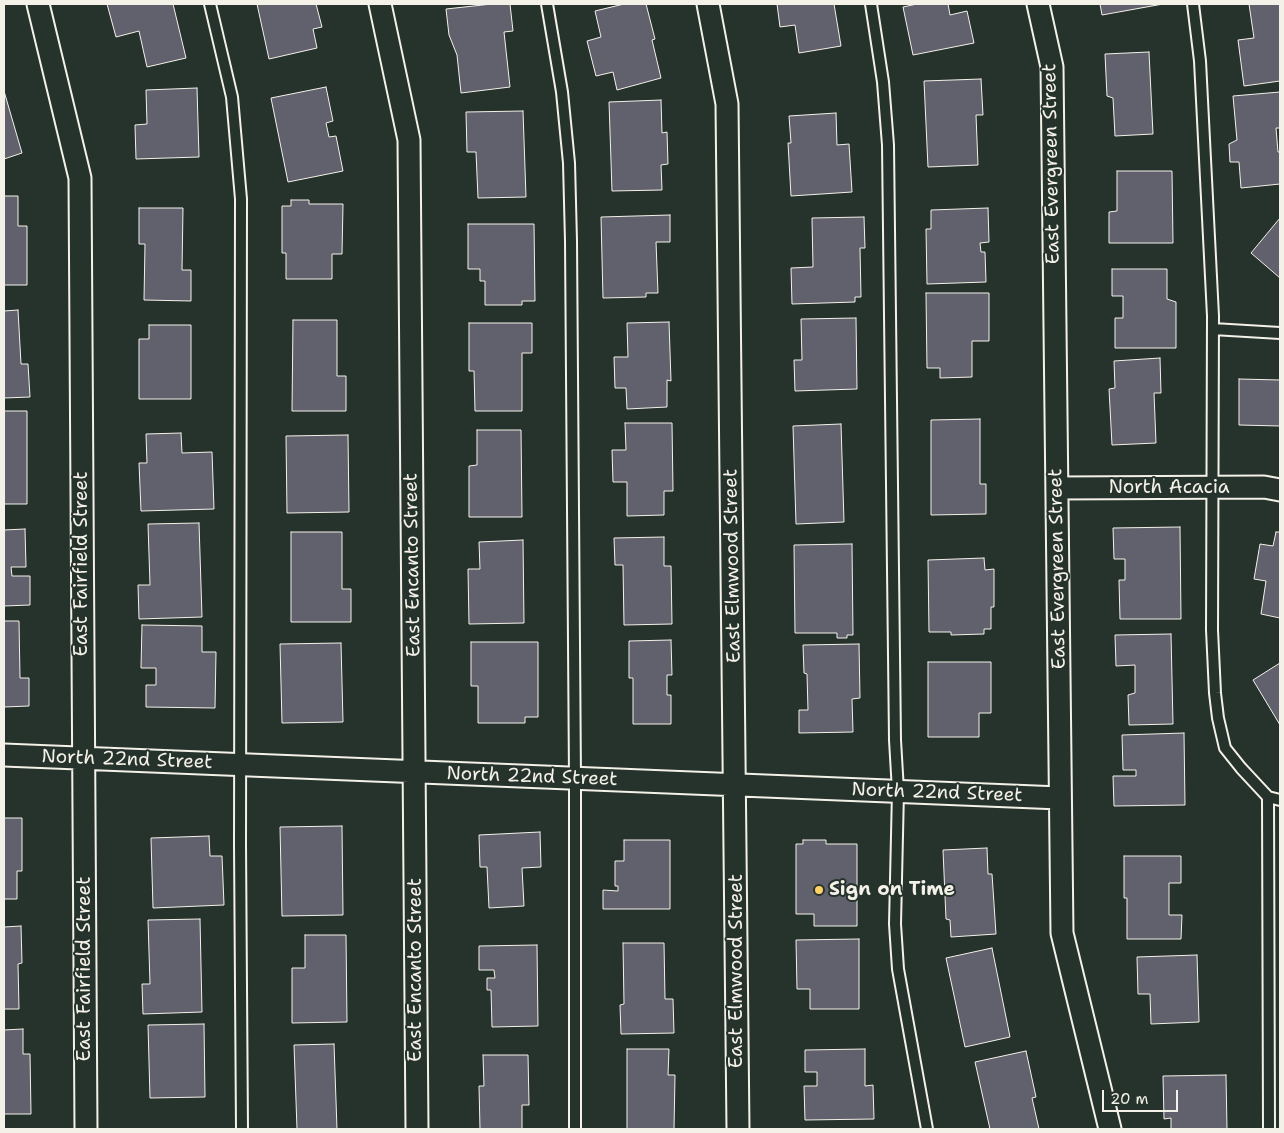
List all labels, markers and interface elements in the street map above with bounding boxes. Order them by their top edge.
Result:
street label: East Evergreen Street [1039,63,1065,265]
street label: East Evergreen Street [1045,468,1071,670]
street label: East Elmwood Street [720,469,746,663]
street label: East Fairfield Street [71,472,93,656]
street label: East Encanto Street [400,473,426,657]
street label: North Acacia [1108,477,1230,499]
street label: North 22nd Street [41,746,213,774]
street label: North 22nd Street [446,763,618,791]
street label: North 22nd Street [851,779,1023,807]
street label: East Elmwood Street [726,874,748,1068]
street label: East Fairfield Street [74,877,96,1061]
street label: East Encanto Street [405,878,427,1062]
place label: Sign on Time [829,879,955,901]
marker: Sign on Time [813,884,825,896]
scale bar [1104,1080,1180,1112]
text: 20 m [1110,1089,1149,1109]

